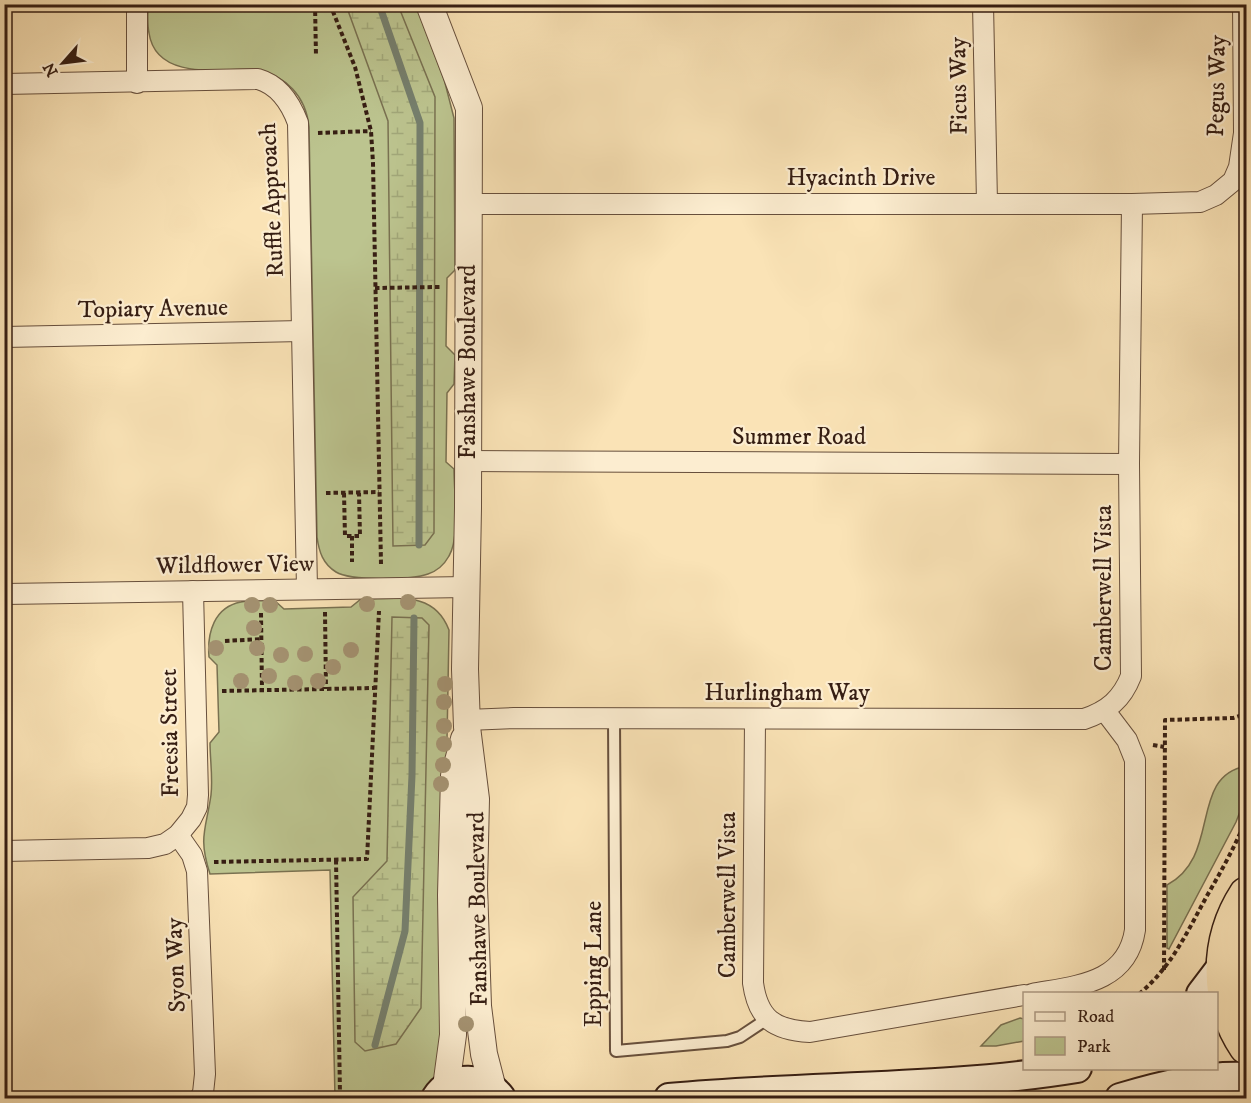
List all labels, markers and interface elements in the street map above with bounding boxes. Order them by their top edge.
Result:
north arrow [33,33,93,93]
street label: Pegus Way [1201,34,1233,137]
street label: Ficus Way [943,36,975,135]
text: N [39,59,63,80]
street label: Ruffle Approach [253,122,291,278]
street label: Hyacinth Drive [787,163,936,193]
street label: Fanshawe Boulevard [453,265,483,459]
street label: Topiary Avenue [78,293,229,325]
street label: Summer Road [732,422,866,452]
street label: Camberwell Vista [1089,504,1119,671]
street label: Wildflower View [155,549,315,581]
street label: Freesia Street [154,668,186,798]
street label: Hurlingham Way [704,678,870,708]
street label: Fanshawe Boulevard [461,811,495,1007]
street label: Camberwell Vista [713,811,743,978]
street label: Epping Lane [579,901,609,1027]
street label: Syon Way [159,916,193,1013]
legend [1023,992,1218,1070]
text: Road [1077,1006,1114,1028]
text: Park [1077,1036,1111,1058]

